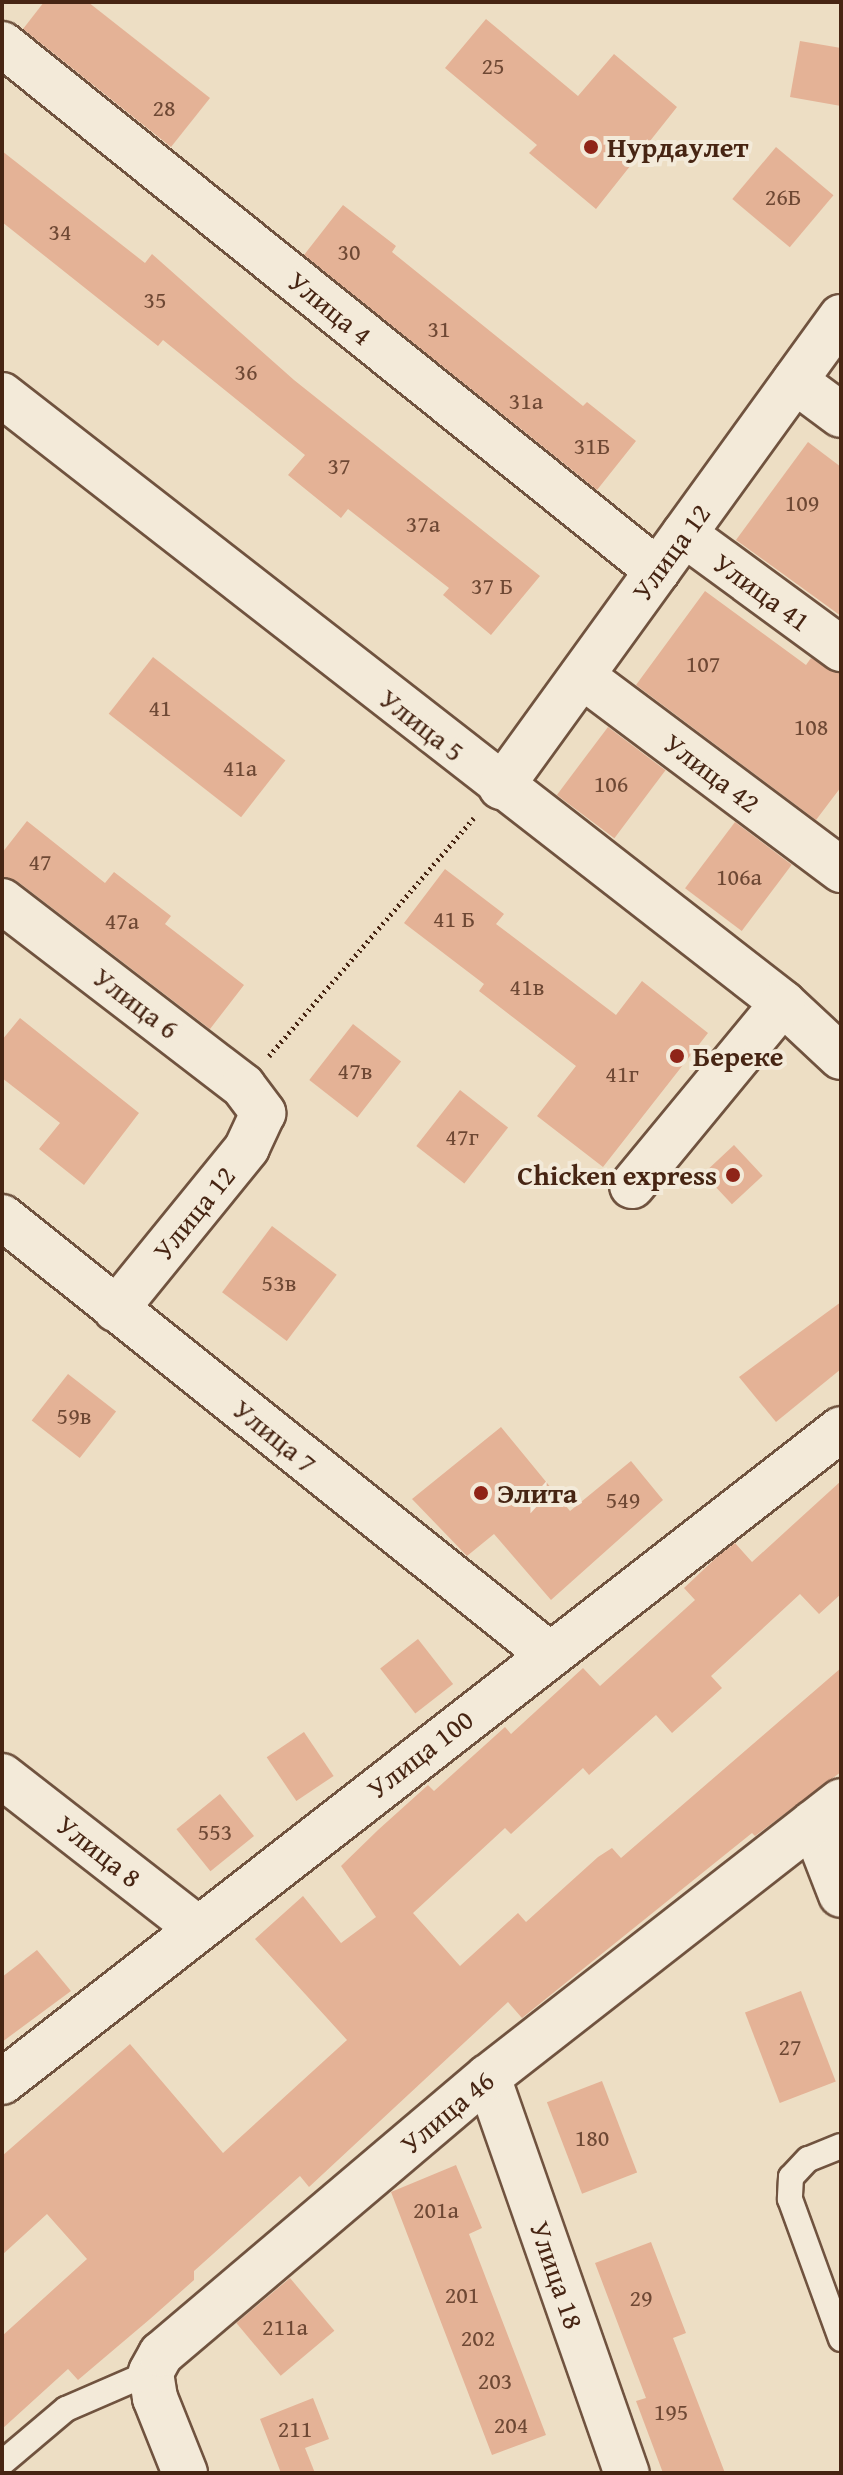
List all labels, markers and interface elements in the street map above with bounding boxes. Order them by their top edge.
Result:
house number: 25 [481,52,505,80]
house number: 28 [152,94,176,122]
place label: Нурдаулет [607,130,749,164]
marker: Нурдаулет [582,138,600,156]
house number: 26Б [765,183,801,211]
house number: 34 [48,218,72,246]
house number: 30 [337,238,361,266]
street label: Улица 4 [281,264,379,352]
house number: 35 [143,286,167,314]
house number: 31 [427,315,451,343]
house number: 36 [234,358,258,386]
house number: 31а [509,387,543,415]
house number: 31Б [574,432,610,460]
house number: 37 [327,452,351,480]
house number: 109 [785,489,819,517]
street label: Улица 12 [625,497,717,607]
house number: 37а [406,510,440,538]
street label: Улица 41 [707,546,817,638]
house number: 37 Б [471,572,513,600]
house number: 107 [686,650,720,678]
street label: Улица 5 [373,682,471,768]
house number: 41 [148,694,172,722]
house number: 108 [794,713,828,741]
street label: Улица 42 [657,726,767,820]
house number: 41а [223,754,257,782]
house number: 106 [594,770,628,798]
house number: 47 [28,848,52,876]
house number: 106а [716,863,762,891]
house number: 41 Б [433,905,475,933]
house number: 47а [105,907,139,935]
street label: Улица 6 [87,960,185,1046]
house number: 41в [510,973,544,1001]
place label: Береке [693,1039,784,1073]
marker: Береке [668,1047,686,1065]
house number: 47в [338,1057,372,1085]
house number: 41г [605,1060,639,1088]
house number: 47г [445,1123,479,1151]
place label: Chicken express [517,1158,717,1192]
street label: Улица 12 [146,1159,242,1267]
marker: Chicken express [724,1166,742,1184]
house number: 53в [262,1269,296,1297]
street label: Улица 7 [226,1392,324,1480]
house number: 59в [57,1402,91,1430]
place label: Элита [497,1476,577,1510]
marker: Элита [472,1484,490,1502]
house number: 549 [606,1486,640,1514]
street label: Улица 100 [360,1702,480,1806]
street label: Улица 8 [50,1808,148,1894]
house number: 553 [198,1818,232,1846]
house number: 27 [778,2033,802,2061]
street label: Улица 46 [393,2063,501,2161]
house number: 180 [575,2124,609,2152]
house number: 201а [413,2196,459,2224]
street label: Улица 18 [523,2217,591,2333]
house number: 201 [445,2281,479,2309]
house number: 29 [629,2284,653,2312]
house number: 211а [262,2313,308,2341]
house number: 202 [461,2324,495,2352]
house number: 203 [478,2367,512,2395]
house number: 195 [654,2398,688,2426]
house number: 204 [494,2411,528,2439]
house number: 211 [278,2415,312,2443]

